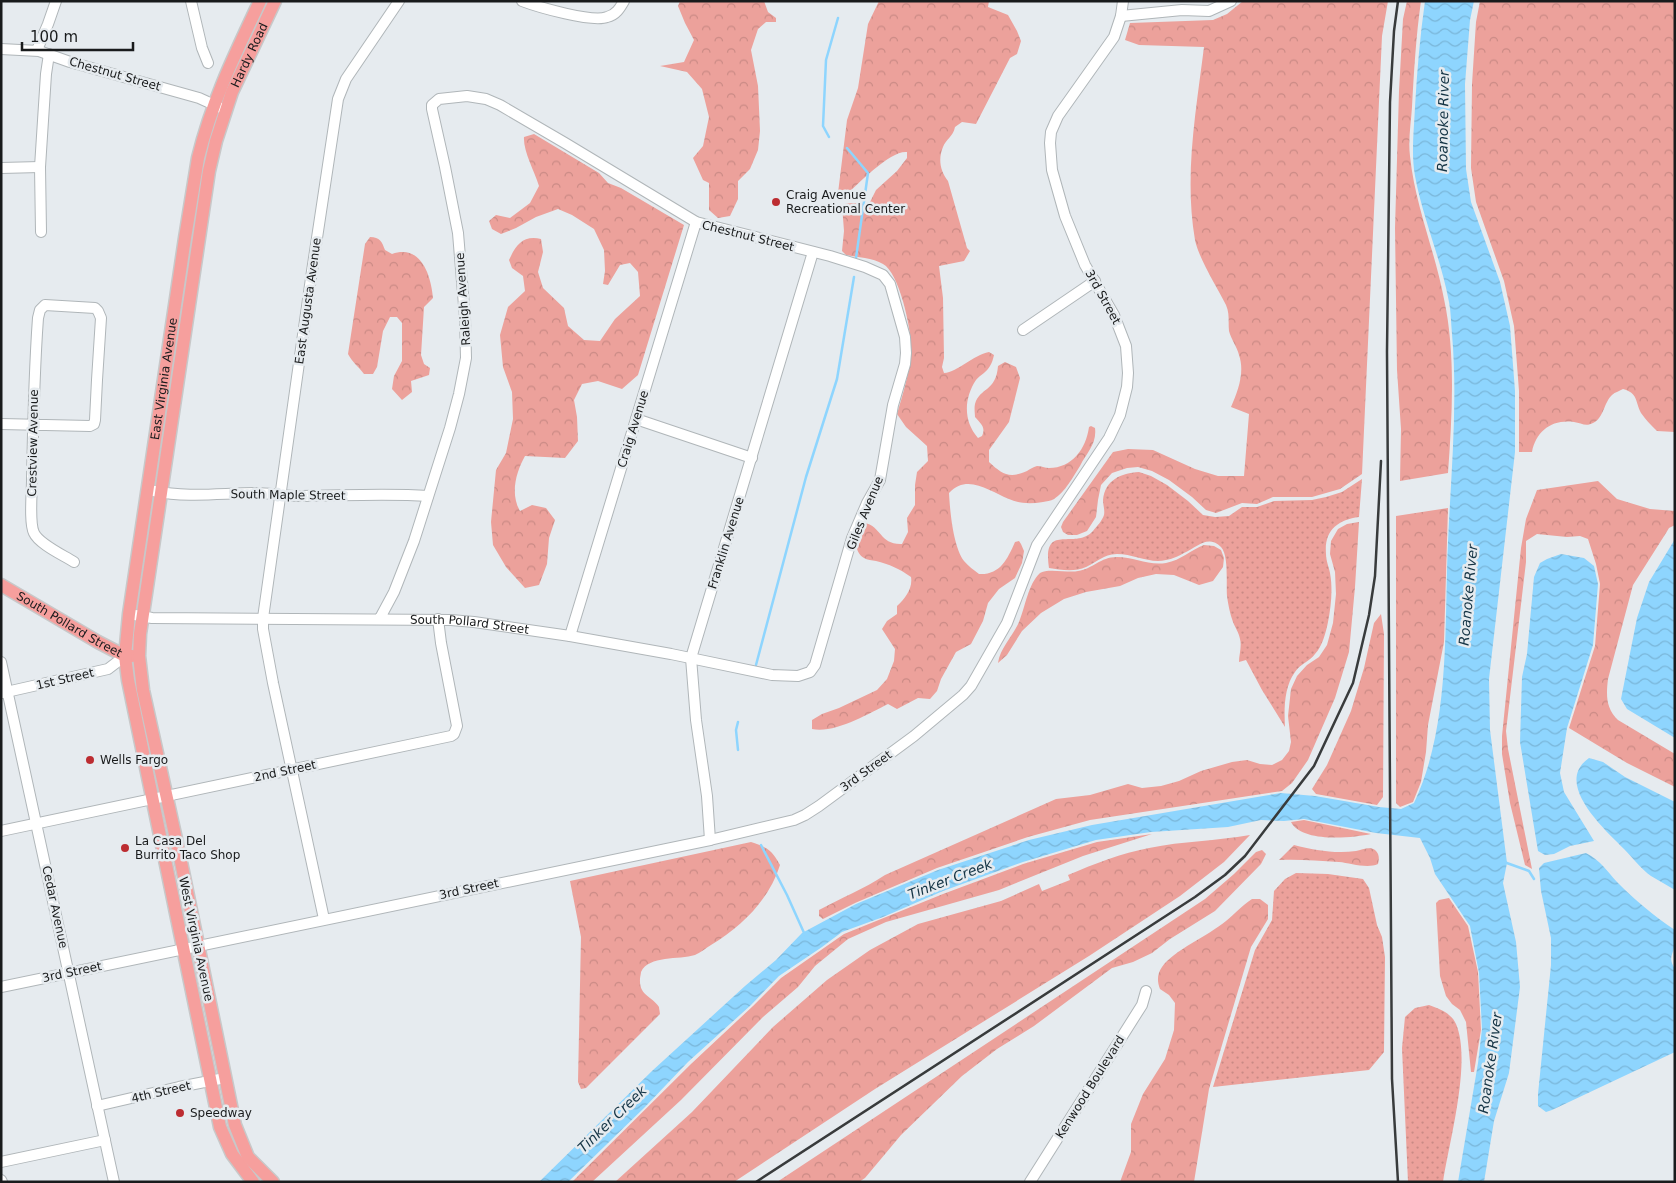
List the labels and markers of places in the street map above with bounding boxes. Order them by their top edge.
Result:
place label: Craig Avenue Recreational Center [786,188,905,216]
marker: Craig Avenue Recreational Center [770,196,782,208]
place label: Wells Fargo [100,753,168,767]
marker: Wells Fargo [84,754,96,766]
place label: La Casa Del Burrito Taco Shop [135,834,240,862]
marker: La Casa Del Burrito Taco Shop [119,842,131,854]
place label: Speedway [190,1106,252,1120]
marker: Speedway [174,1107,186,1119]

